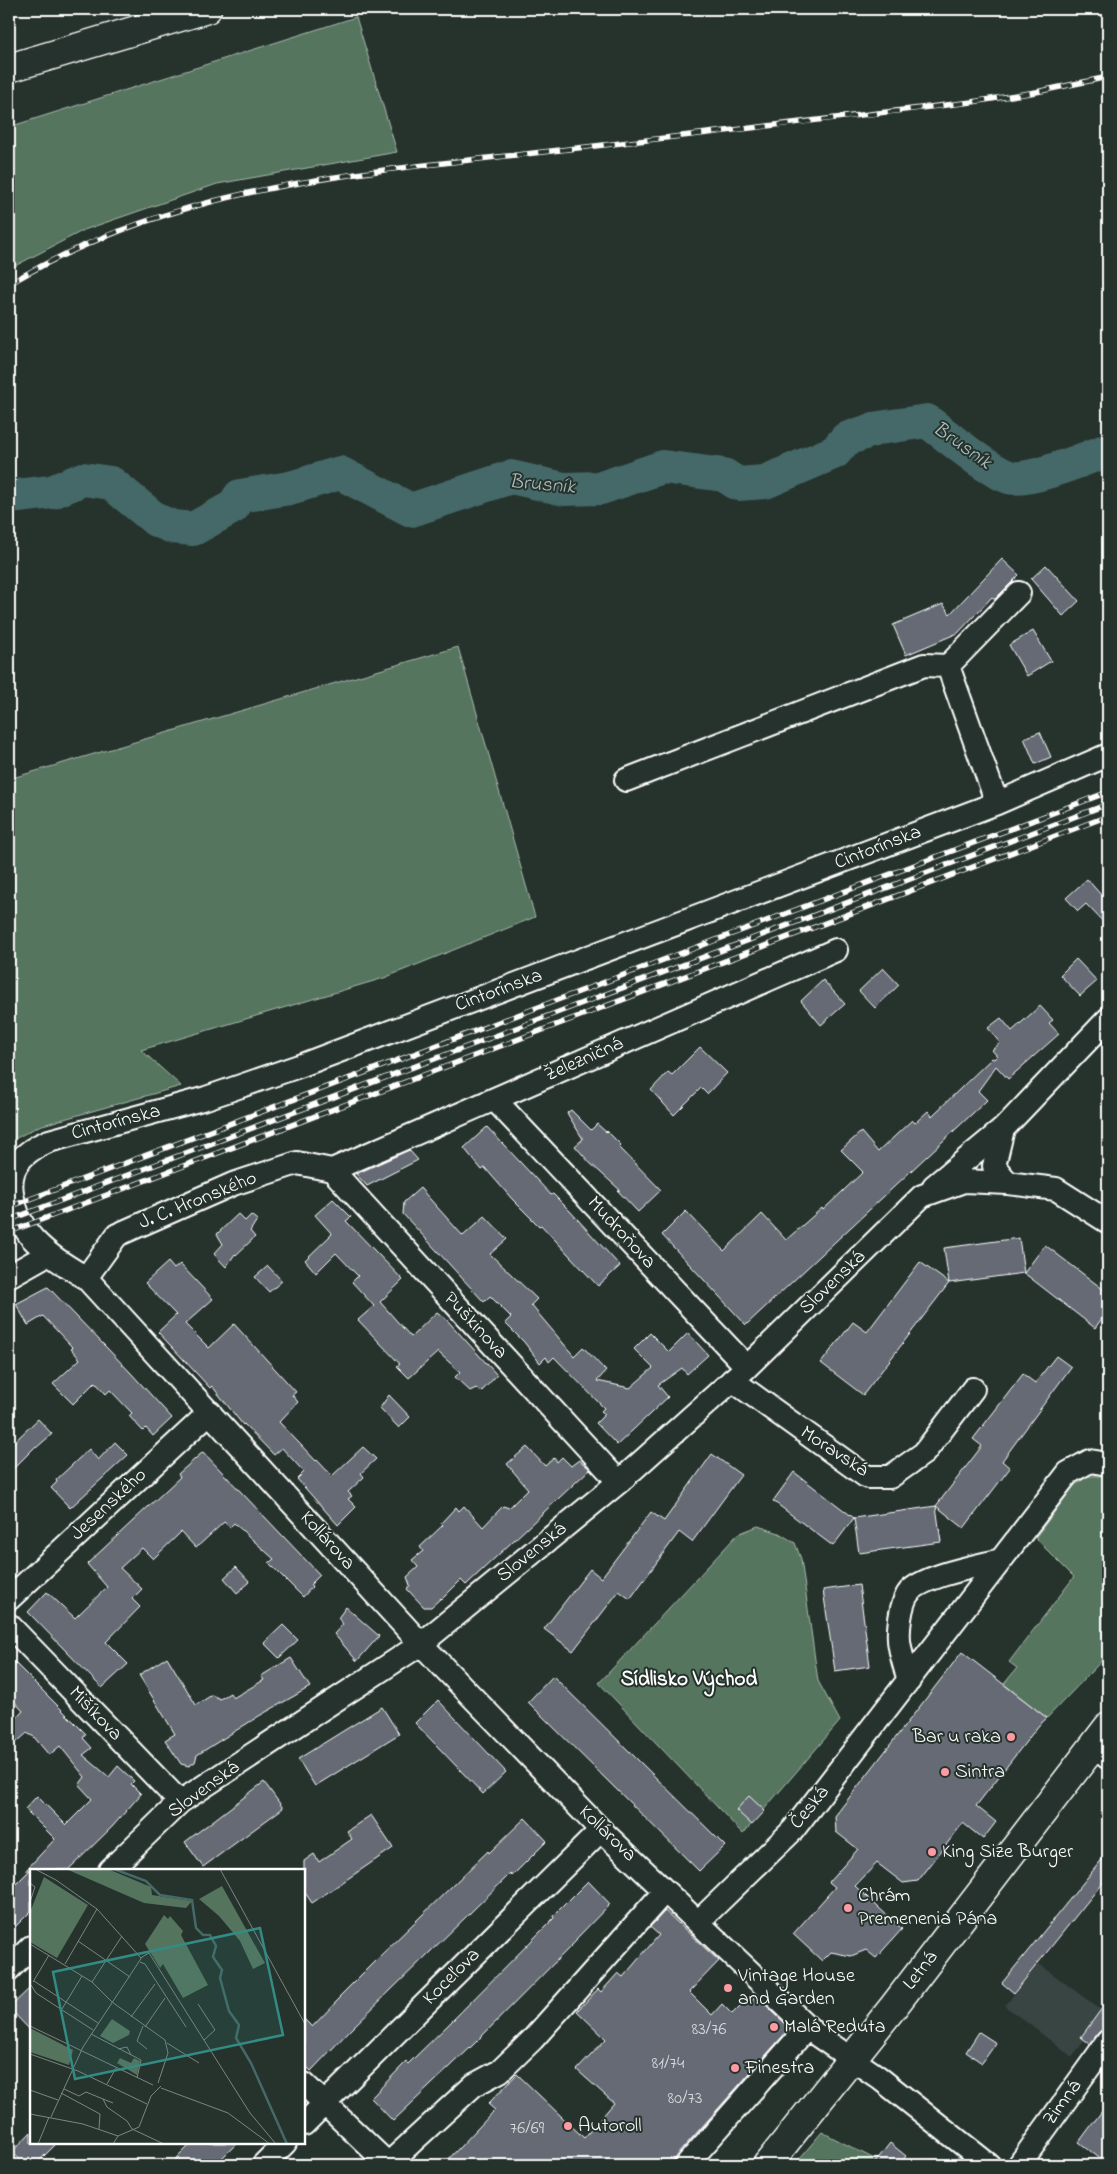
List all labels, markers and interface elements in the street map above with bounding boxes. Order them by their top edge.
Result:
water label: Brusník [926,415,999,478]
water label: Brusník [508,467,577,503]
street label: Cintorínska [830,818,926,878]
street label: Cintorínska [451,962,547,1020]
street label: Železničná [540,1030,628,1090]
street label: Cintorínska [68,1097,164,1149]
street label: J. C. Hronského [135,1164,261,1238]
street label: Mudroňova [580,1190,662,1276]
street label: Slovenská [793,1244,873,1322]
street label: Puškinova [436,1286,514,1366]
street label: Moravská [794,1419,874,1485]
street label: Jesenského [64,1462,154,1548]
street label: Kollárova [292,1505,362,1577]
street label: Slovenská [491,1516,573,1590]
district label: Sídlisko Východ [621,1665,758,1697]
street label: Mišíkova [61,1680,129,1748]
place label: Bar u raka [912,1723,1001,1752]
marker: Bar u raka [1005,1731,1017,1743]
street label: Slovenská [162,1754,246,1826]
place label: Sintra [955,1758,1005,1787]
marker: Sintra [939,1766,951,1778]
street label: Česká [783,1780,837,1836]
street label: Kollárova [571,1799,643,1869]
place label: King Size Burger [942,1838,1074,1868]
marker: King Size Burger [926,1846,938,1858]
inset map [30,1869,305,2144]
place label: Chrám Premenenia Pána [858,1882,997,1934]
marker: Chrám Premenenia Pána [842,1902,854,1914]
street label: Koceľova [417,1942,487,2012]
street label: Letná [896,1945,946,1997]
place label: Vintage House and Garden [737,1962,855,2014]
marker: Vintage House and Garden [722,1982,734,1994]
place label: Malá Reduta [784,2013,886,2042]
house number: 83/76 [691,2017,727,2043]
marker: Malá Reduta [768,2021,780,2033]
house number: 81/74 [652,2051,685,2077]
place label: Finestra [744,2054,814,2083]
marker: Finestra [729,2062,741,2074]
street label: Zimná [1036,2074,1090,2132]
house number: 80/73 [668,2086,702,2112]
place label: Autoroll [578,2112,642,2141]
house number: 76/69 [510,2116,545,2142]
marker: Autoroll [562,2120,574,2132]

